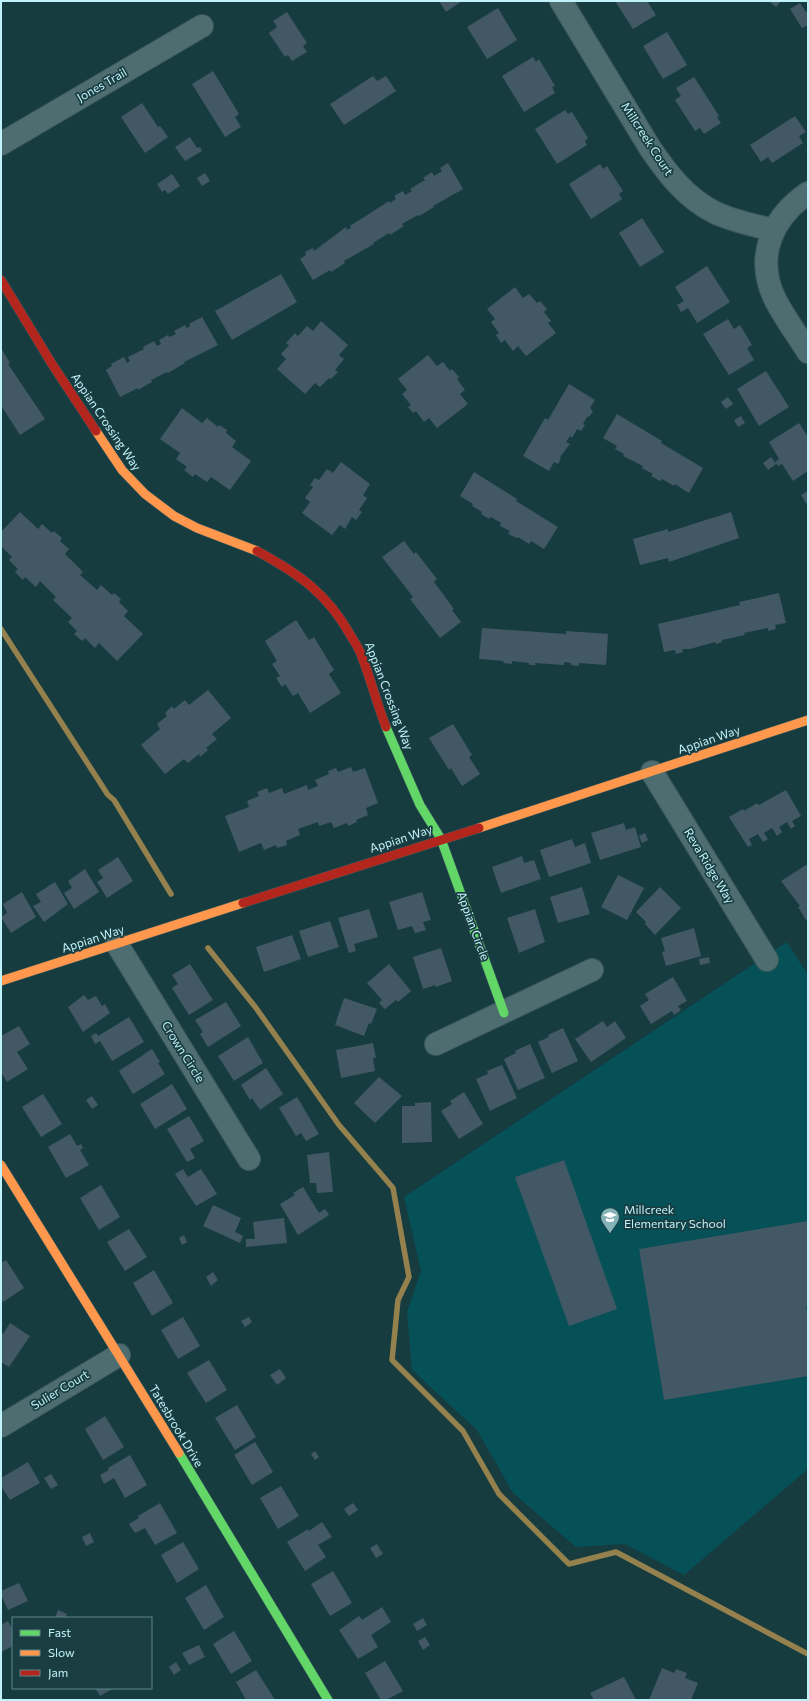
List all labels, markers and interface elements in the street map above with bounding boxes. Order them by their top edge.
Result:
street label: Jones Trail [74,64,129,105]
street label: Millcreek Court [619,99,677,178]
street label: Appian Crossing Way [69,370,145,473]
street label: Appian Crossing Way [363,640,417,752]
street label: Appian Way [676,722,742,756]
street label: Appian Way [368,821,434,855]
street label: Reva Ridge Way [682,825,738,906]
street label: Appian Circle [455,889,493,962]
street label: Appian Way [60,921,126,955]
street label: Crown Circle [159,1018,208,1085]
place label: Millcreek Elementary School [624,1202,726,1230]
school or university icon: Millcreek Elementary School [599,1206,621,1234]
street label: Sulier Court [28,1366,91,1412]
street label: Tatesbrook Drive [147,1382,207,1469]
legend [12,1617,152,1689]
text: Fast [48,1625,71,1639]
text: Slow [48,1645,75,1659]
text: Jam [48,1665,68,1680]

